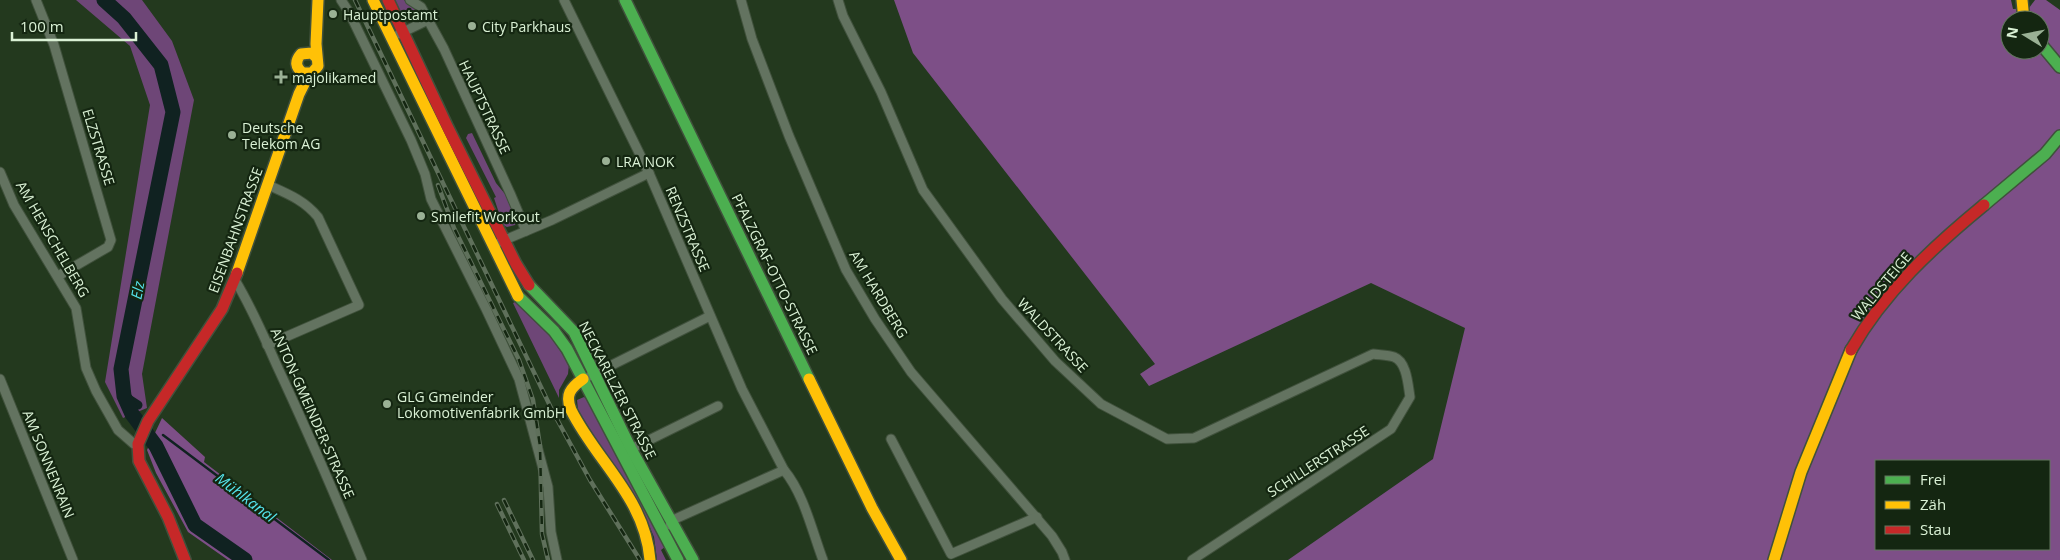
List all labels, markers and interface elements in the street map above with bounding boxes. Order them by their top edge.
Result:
place label: Hauptpostamt [343,5,438,24]
marker: Hauptpostamt [327,8,339,20]
scale bar [12,10,136,42]
north arrow [2000,10,2050,60]
text: 100 m [20,16,64,36]
place label: City Parkhaus [482,17,571,36]
marker: City Parkhaus [466,20,478,32]
text: N [2001,25,2022,40]
street label: HAUPTSTRASSE [455,57,515,157]
place label: majolikamed [292,68,376,87]
marker: majolikamed [274,70,288,84]
street label: ELZSTRASSE [78,106,120,188]
place label: Deutsche Telekom AG [242,118,320,153]
marker: Deutsche Telekom AG [226,129,238,141]
place label: LRA NOK [616,152,675,171]
marker: LRA NOK [600,155,612,167]
street label: EISENBAHNSTRASSE [203,165,267,295]
street label: AM HENSCHELBERG [12,177,94,301]
street label: RENZSTRASSE [661,183,715,275]
street label: PFALZGRAF-OTTO-STRASSE [728,190,822,358]
place label: Smilefit Workout [431,207,540,226]
marker: Smilefit Workout [415,210,427,222]
street label: AM HARDBERG [845,247,913,341]
street label: WALDSTEIGE [1847,248,1915,324]
water label: Elz [125,279,149,301]
street label: WALDSTRASSE [1014,294,1092,376]
street label: NECKARELZER STRASSE [575,318,661,462]
street label: ANTON-GMEINDER-STRASSE [267,325,359,501]
place label: GLG Gmeinder Lokomotivenfabrik GmbH [397,387,565,422]
marker: GLG Gmeinder Lokomotivenfabrik GmbH [381,398,393,410]
street label: AM SONNENRAIN [19,407,79,521]
street label: SCHILLERSTRASSE [1263,421,1373,501]
legend [1875,460,2050,550]
water label: Mühlkanal [212,468,281,527]
text: Frei [1920,469,1946,489]
text: Zäh [1920,494,1946,514]
text: Stau [1920,519,1951,539]

